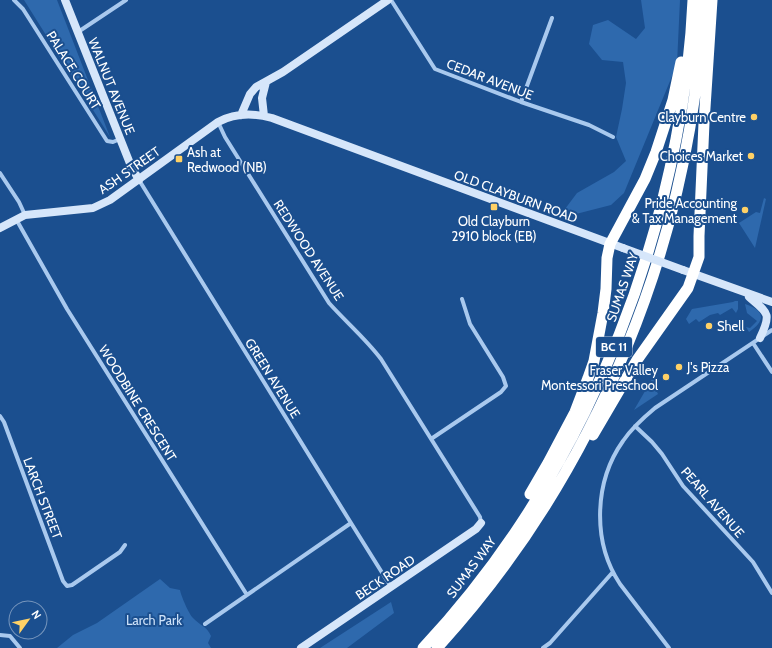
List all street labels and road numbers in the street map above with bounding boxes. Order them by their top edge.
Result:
street label: PALACE COURT [44,28,104,112]
street label: WALNUT AVENUE [85,35,139,137]
street label: CEDAR AVENUE [444,55,536,103]
street label: ASH STREET [95,143,163,197]
street label: OLD CLAYBURN ROAD [452,166,580,226]
street label: REDWOOD AVENUE [270,196,348,304]
street label: SUMAS WAY [603,250,642,324]
street label: GREEN AVENUE [242,335,304,421]
road number: BC 11 [596,337,632,357]
street label: WOODBINE CRESCENT [96,342,180,464]
street label: LARCH STREET [20,455,66,541]
street label: PEARL AVENUE [678,463,748,541]
street label: SUMAS WAY [443,533,500,601]
street label: BECK ROAD [352,551,418,603]

